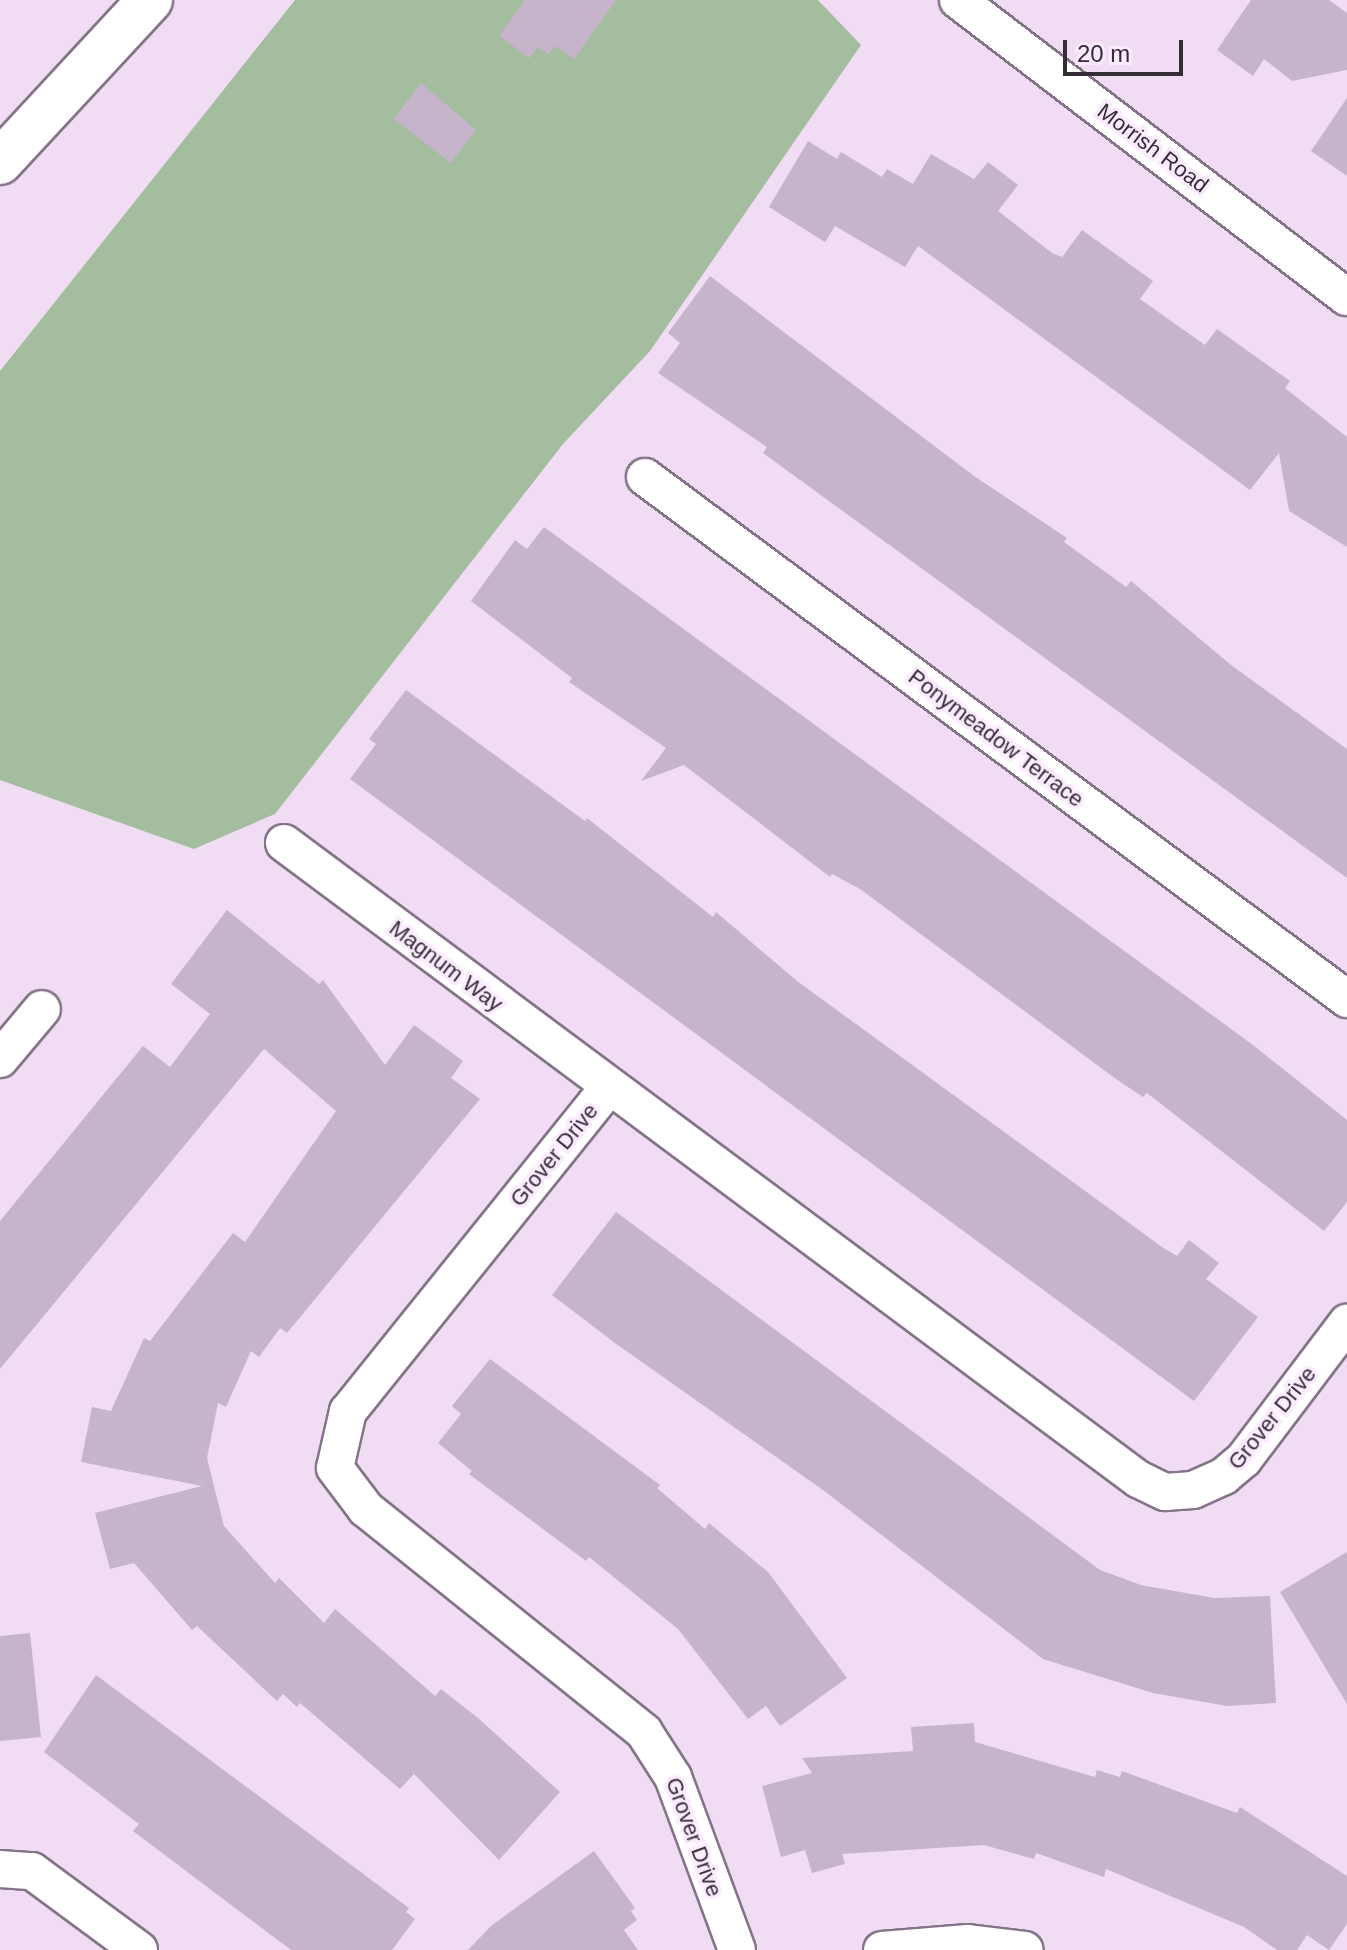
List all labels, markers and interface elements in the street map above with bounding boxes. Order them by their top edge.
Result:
scale bar [1067,24,1187,74]
text: 20 m [1077,40,1130,67]
street label: Morrish Road [1092,98,1214,198]
street label: Ponymeadow Terrace [903,663,1089,813]
street label: Magnum Way [384,915,508,1017]
street label: Grover Drive [505,1098,603,1212]
street label: Grover Drive [1223,1361,1321,1475]
street label: Grover Drive [660,1774,728,1900]

